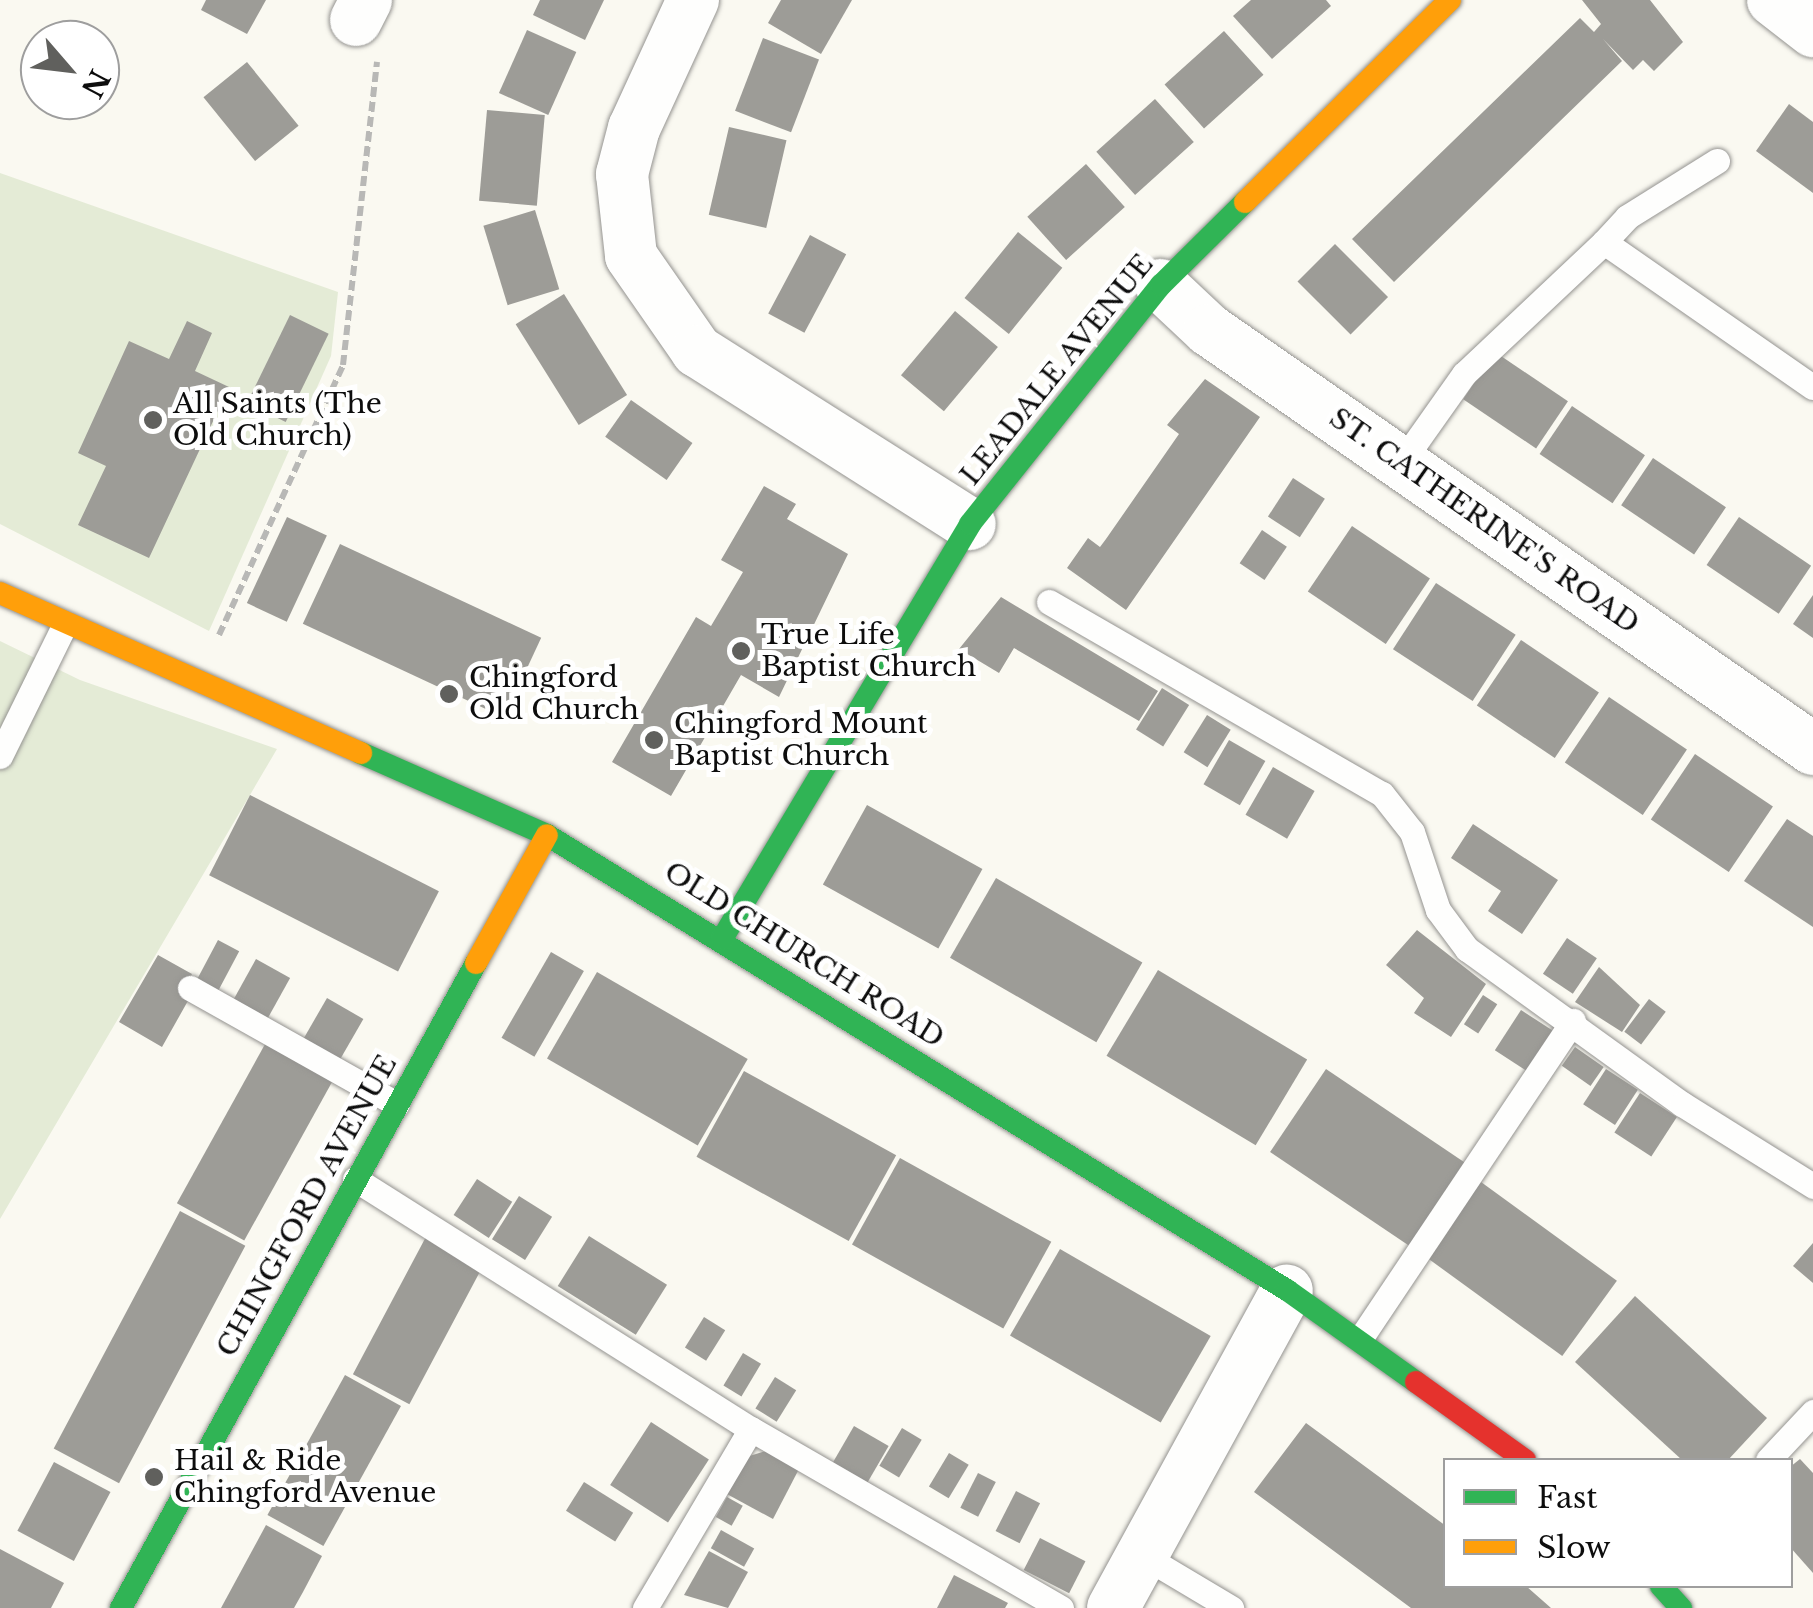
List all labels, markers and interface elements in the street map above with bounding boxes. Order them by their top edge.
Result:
north arrow [20,20,120,120]
text: N [74,64,117,103]
street label: LEADALE AVENUE [953,247,1161,493]
place label: All Saints (The Old Church) [173,387,382,453]
street label: ST. CATHERINE'S ROAD [1323,401,1645,641]
marker: All Saints (The Old Church) [142,409,164,431]
place label: True Life Baptist Church [761,618,976,684]
marker: True Life Baptist Church [730,640,752,662]
place label: Chingford Old Church [469,661,639,727]
marker: Chingford Old Church [438,683,460,705]
place label: Chingford Mount Baptist Church [674,707,928,773]
marker: Chingford Mount Baptist Church [643,729,665,751]
street label: OLD CHURCH ROAD [658,855,950,1055]
street label: CHINGFORD AVENUE [210,1049,404,1363]
place label: Hail & Ride Chingford Avenue [174,1444,437,1510]
legend [1443,1458,1793,1588]
marker: Hail & Ride Chingford Avenue [143,1466,165,1488]
text: Fast [1537,1479,1598,1516]
text: Slow [1537,1529,1611,1566]

